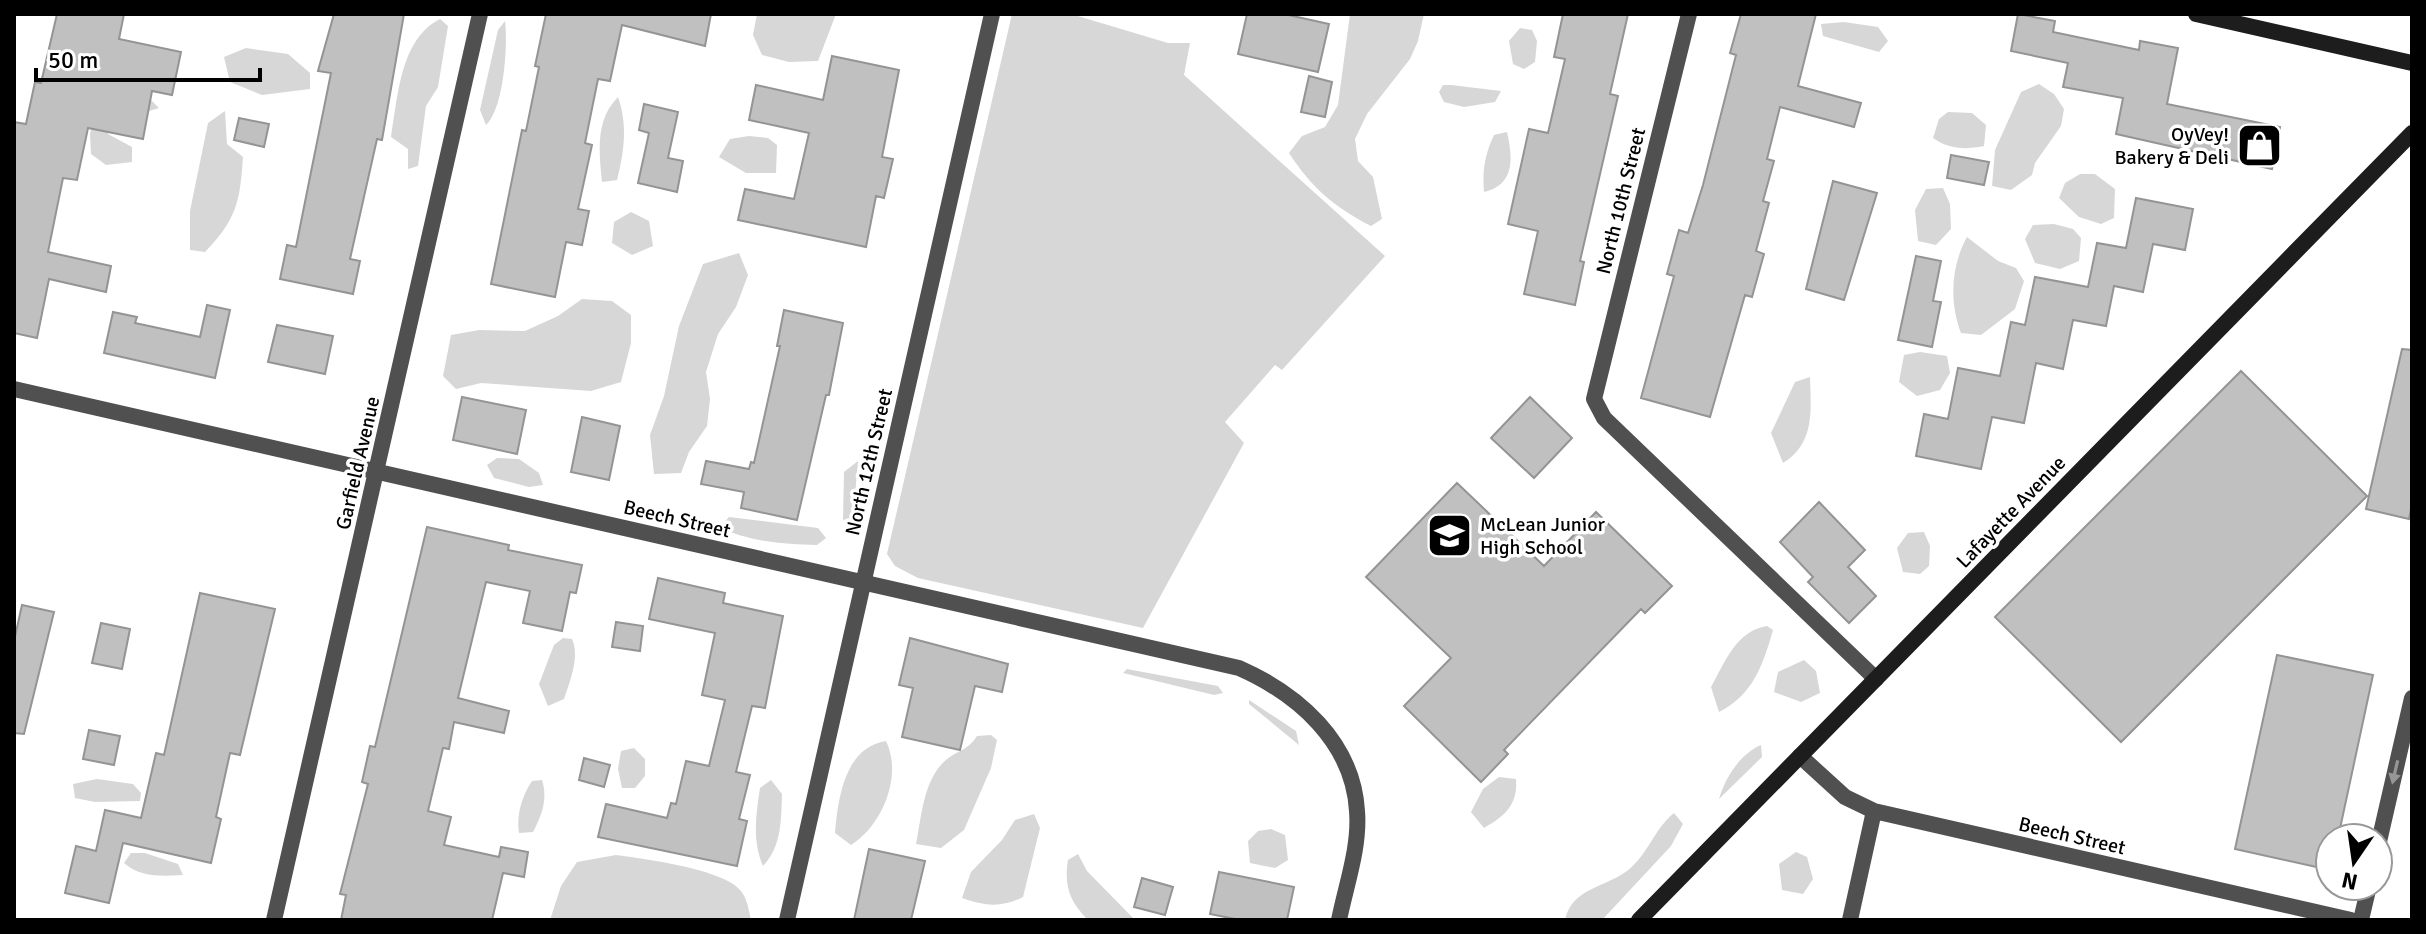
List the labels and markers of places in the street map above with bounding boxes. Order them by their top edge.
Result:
place label: OyVey! Bakery & Deli [2114,122,2229,170]
shop icon: OyVey! Bakery & Deli [2236,122,2284,170]
school or university icon: McLean Junior High School [1425,511,1473,559]
place label: McLean Junior High School [1480,512,1606,560]

